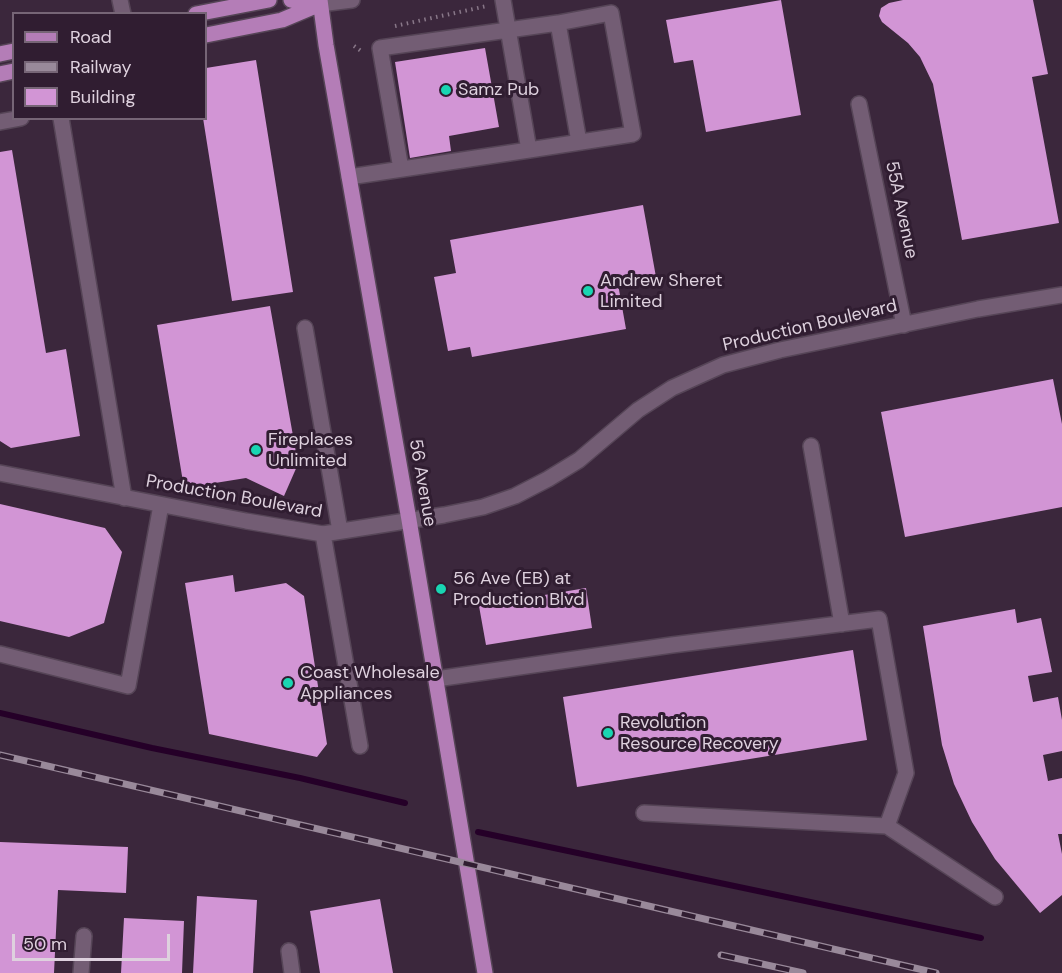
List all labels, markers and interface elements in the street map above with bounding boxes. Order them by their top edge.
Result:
legend [12,12,207,120]
text: Road [70,25,112,49]
text: Railway [70,55,132,79]
place label: Samz Pub [458,79,539,101]
marker: Samz Pub [439,83,453,97]
text: Building [70,85,135,109]
street label: 55A Avenue [880,159,922,261]
place label: Andrew Sheret Limited [600,270,723,312]
marker: Andrew Sheret Limited [581,284,595,298]
street label: Production Boulevard [721,295,899,357]
place label: Fireplaces Unlimited [268,429,353,472]
street label: 56 Avenue [404,438,440,528]
marker: Fireplaces Unlimited [249,443,263,457]
street label: Production Boulevard [144,471,324,523]
place label: 56 Ave (EB) at Production Blvd [453,568,584,610]
marker: 56 Ave (EB) at Production Blvd [434,582,448,596]
place label: Coast Wholesale Appliances [300,662,440,704]
marker: Coast Wholesale Appliances [281,676,295,690]
place label: Revolution Resource Recovery [620,712,779,754]
marker: Revolution Resource Recovery [601,726,615,740]
scale bar [15,922,172,960]
text: 50 m [23,932,67,956]

